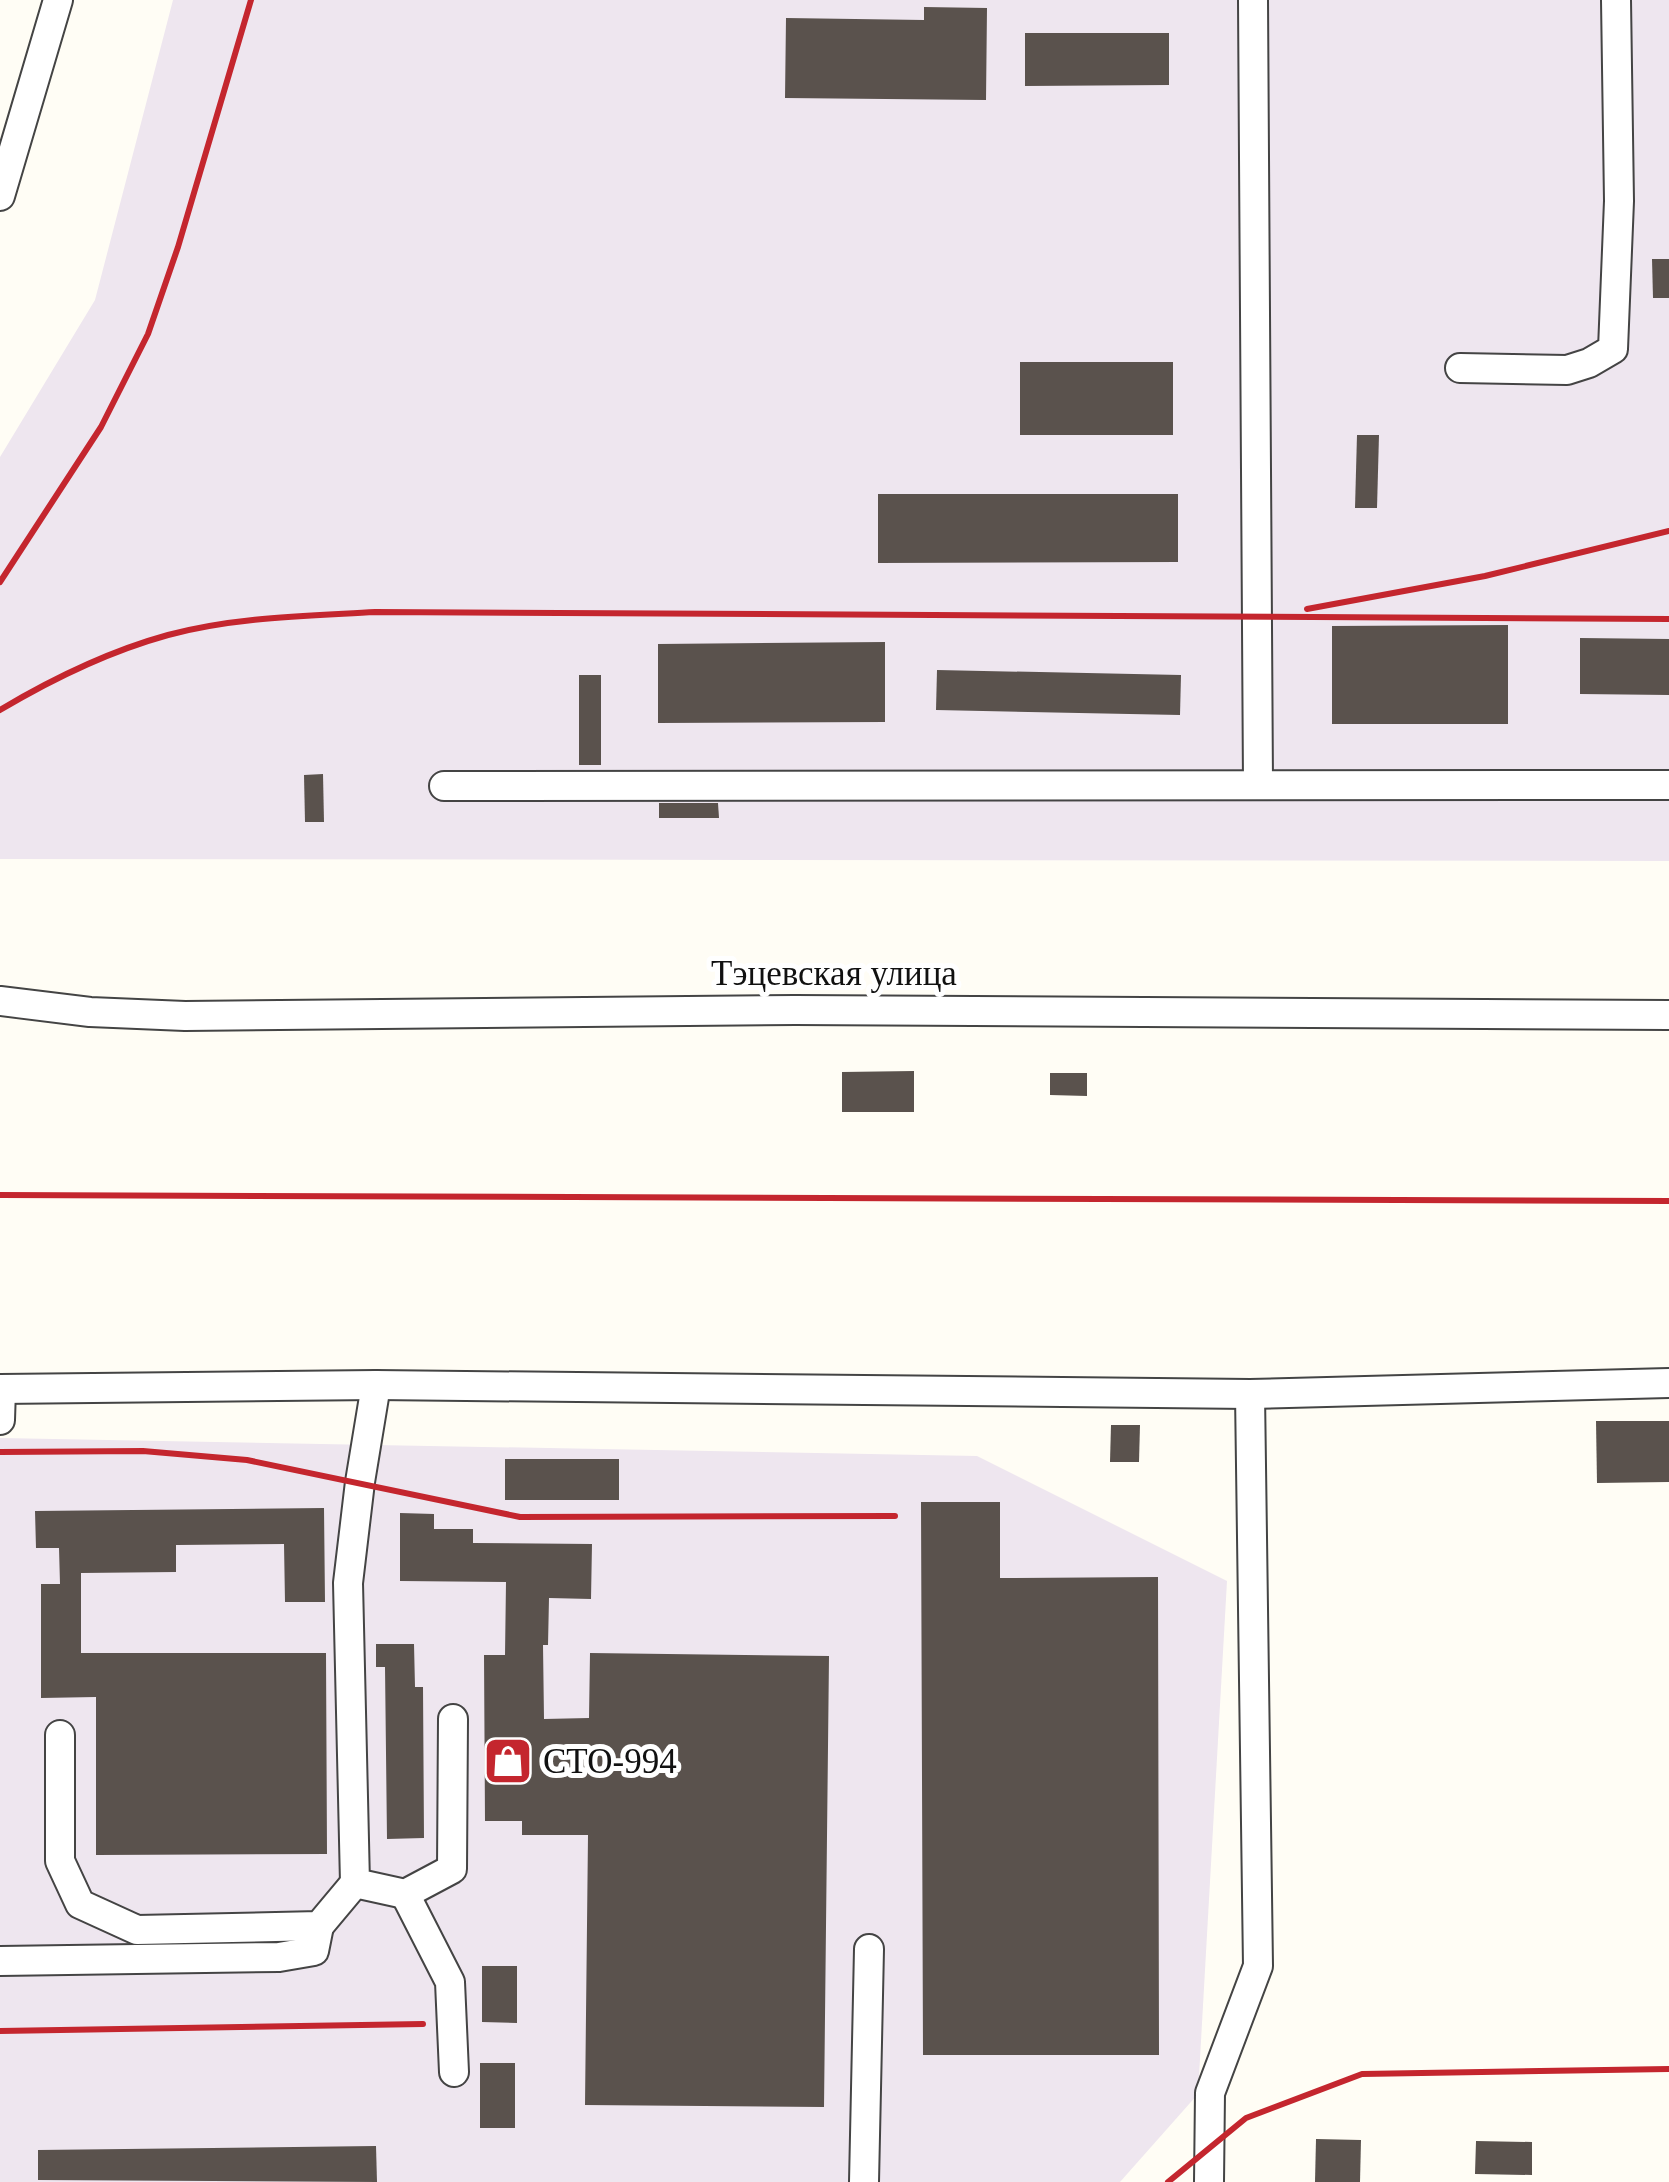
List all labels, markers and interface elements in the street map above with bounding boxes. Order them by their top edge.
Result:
street label: Тэцевская улица [711,954,957,993]
shop icon: СТО-994 [482,1735,534,1787]
place label: СТО-994 [543,1742,677,1781]

